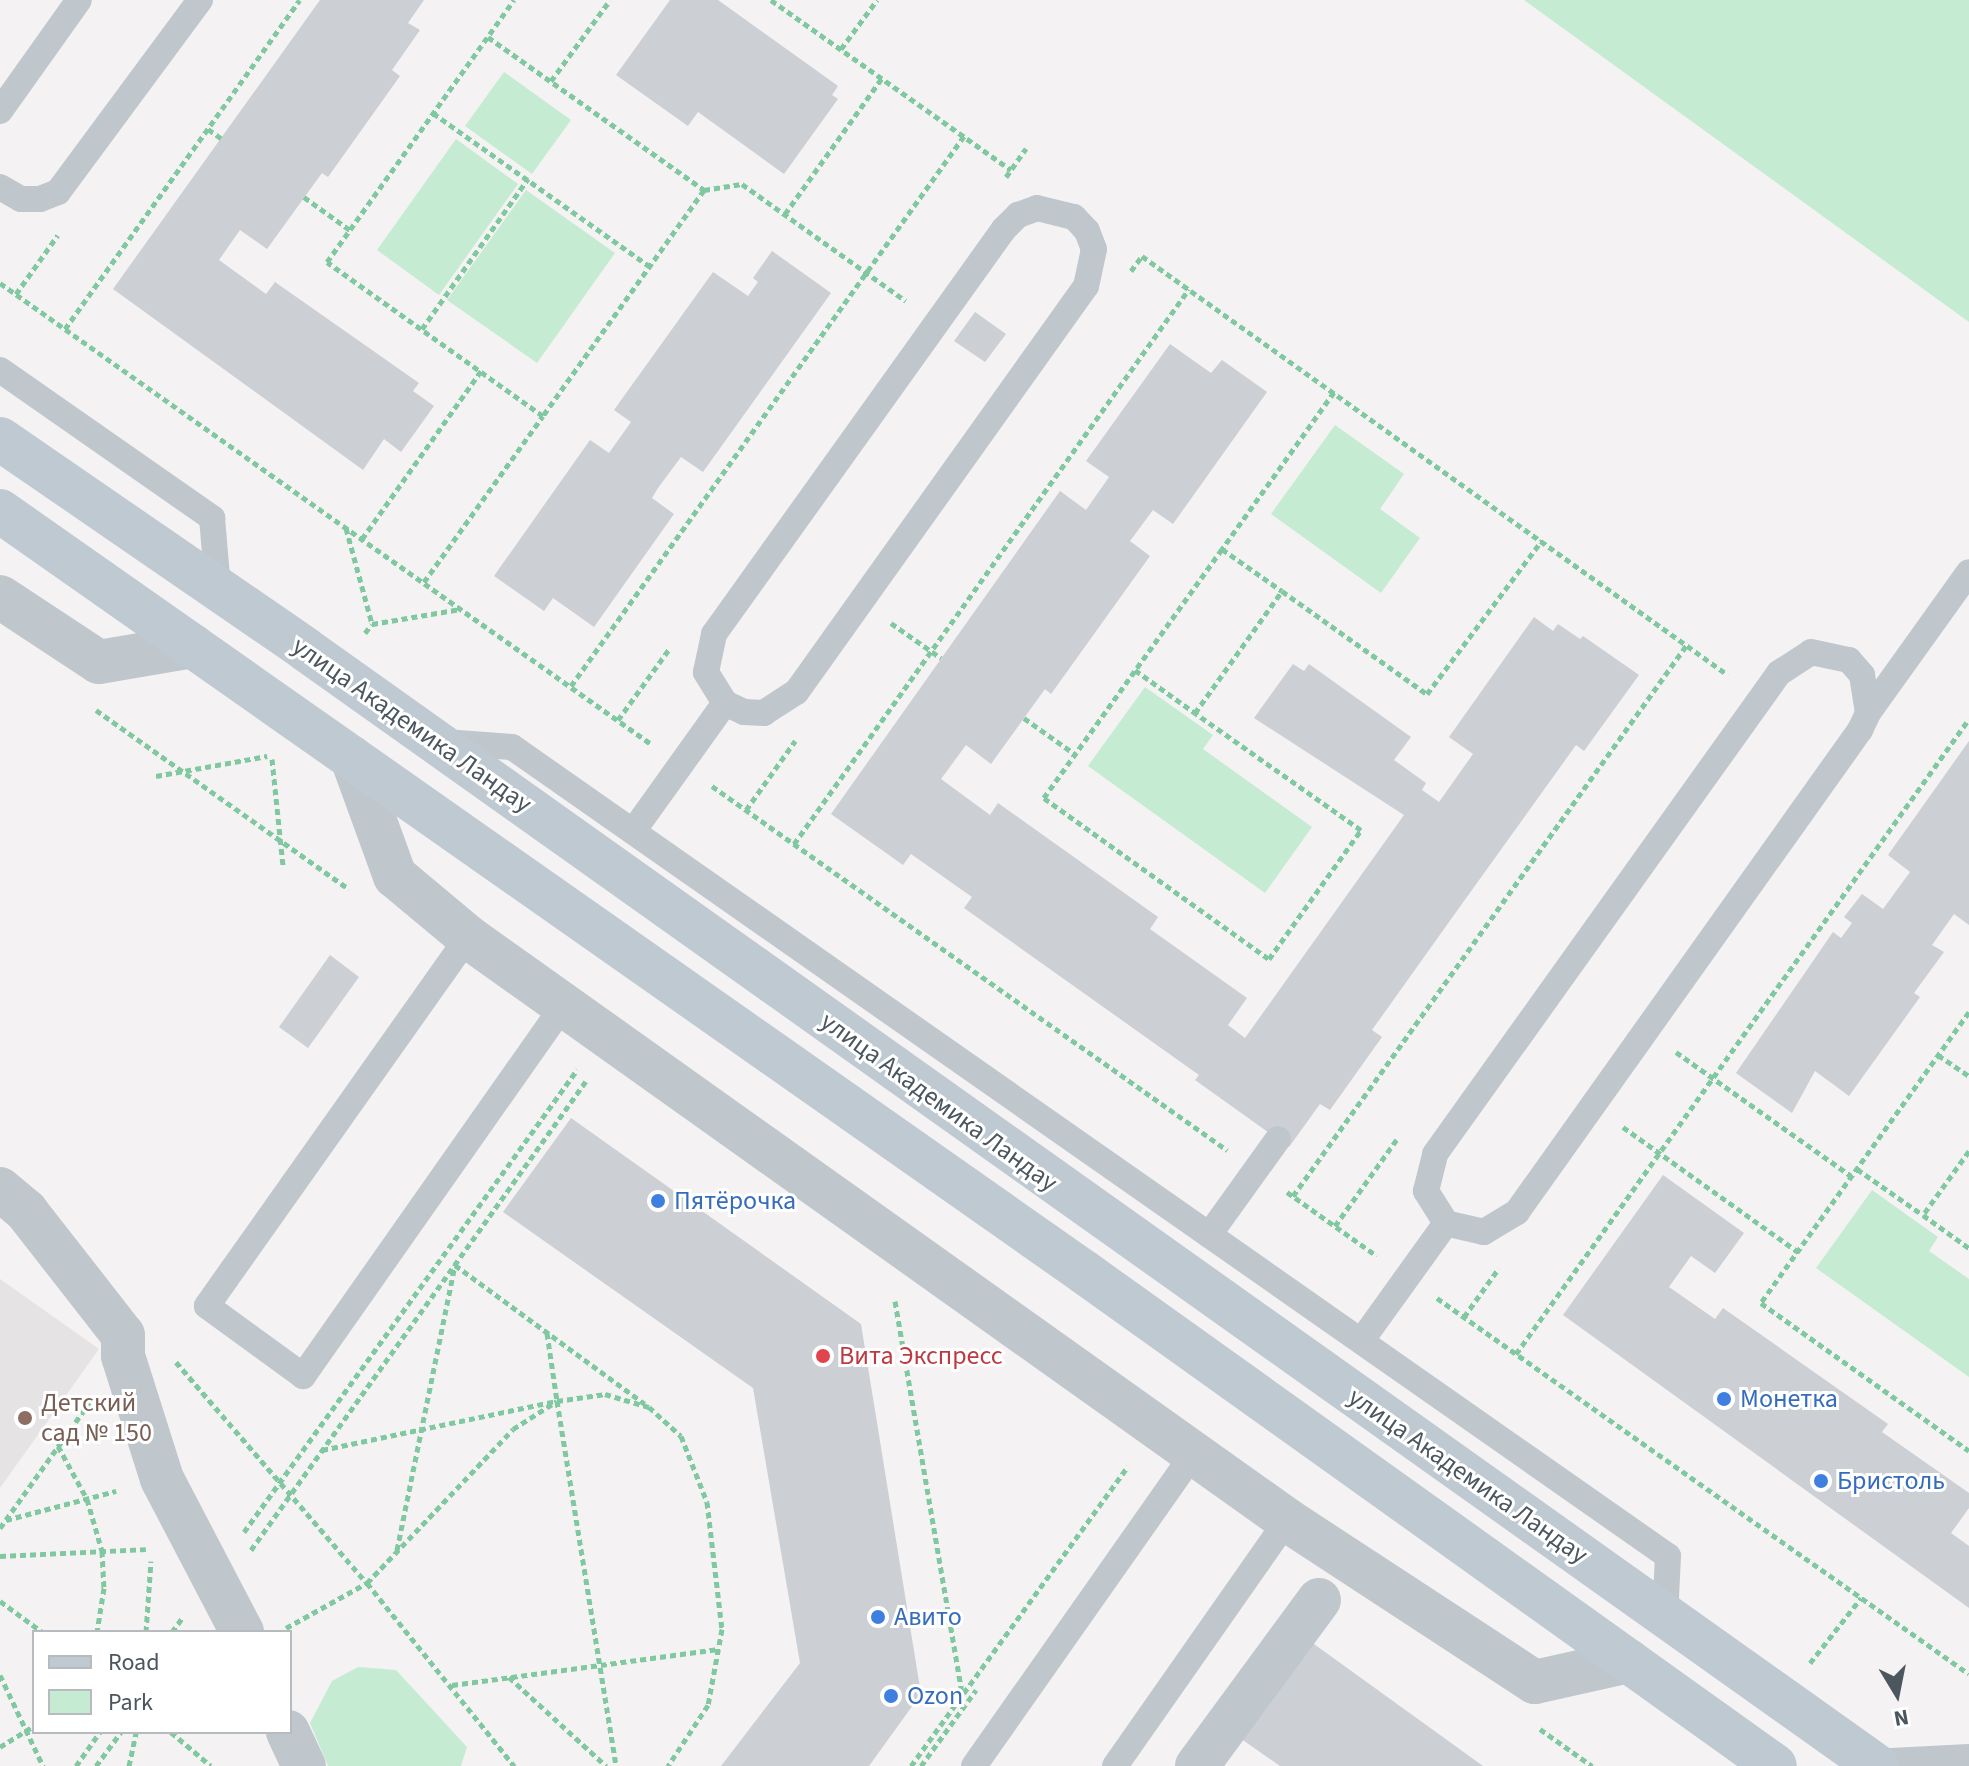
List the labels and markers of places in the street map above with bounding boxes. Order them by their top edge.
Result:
place label: Пятёрочка [674,1185,796,1217]
marker: Пятёрочка [649,1192,667,1210]
place label: Вита Экспресс [839,1340,1003,1372]
marker: Вита Экспресс [814,1347,832,1365]
place label: Монетка [1740,1383,1838,1415]
place label: Детский сад № 150 [41,1387,152,1448]
marker: Монетка [1715,1390,1733,1408]
marker: Детский сад № 150 [16,1409,34,1427]
place label: Бристоль [1837,1465,1945,1497]
marker: Бристоль [1812,1472,1830,1490]
place label: Авито [894,1601,962,1633]
marker: Авито [869,1608,887,1626]
place label: Ozon [907,1680,963,1712]
marker: Ozon [882,1687,900,1705]

